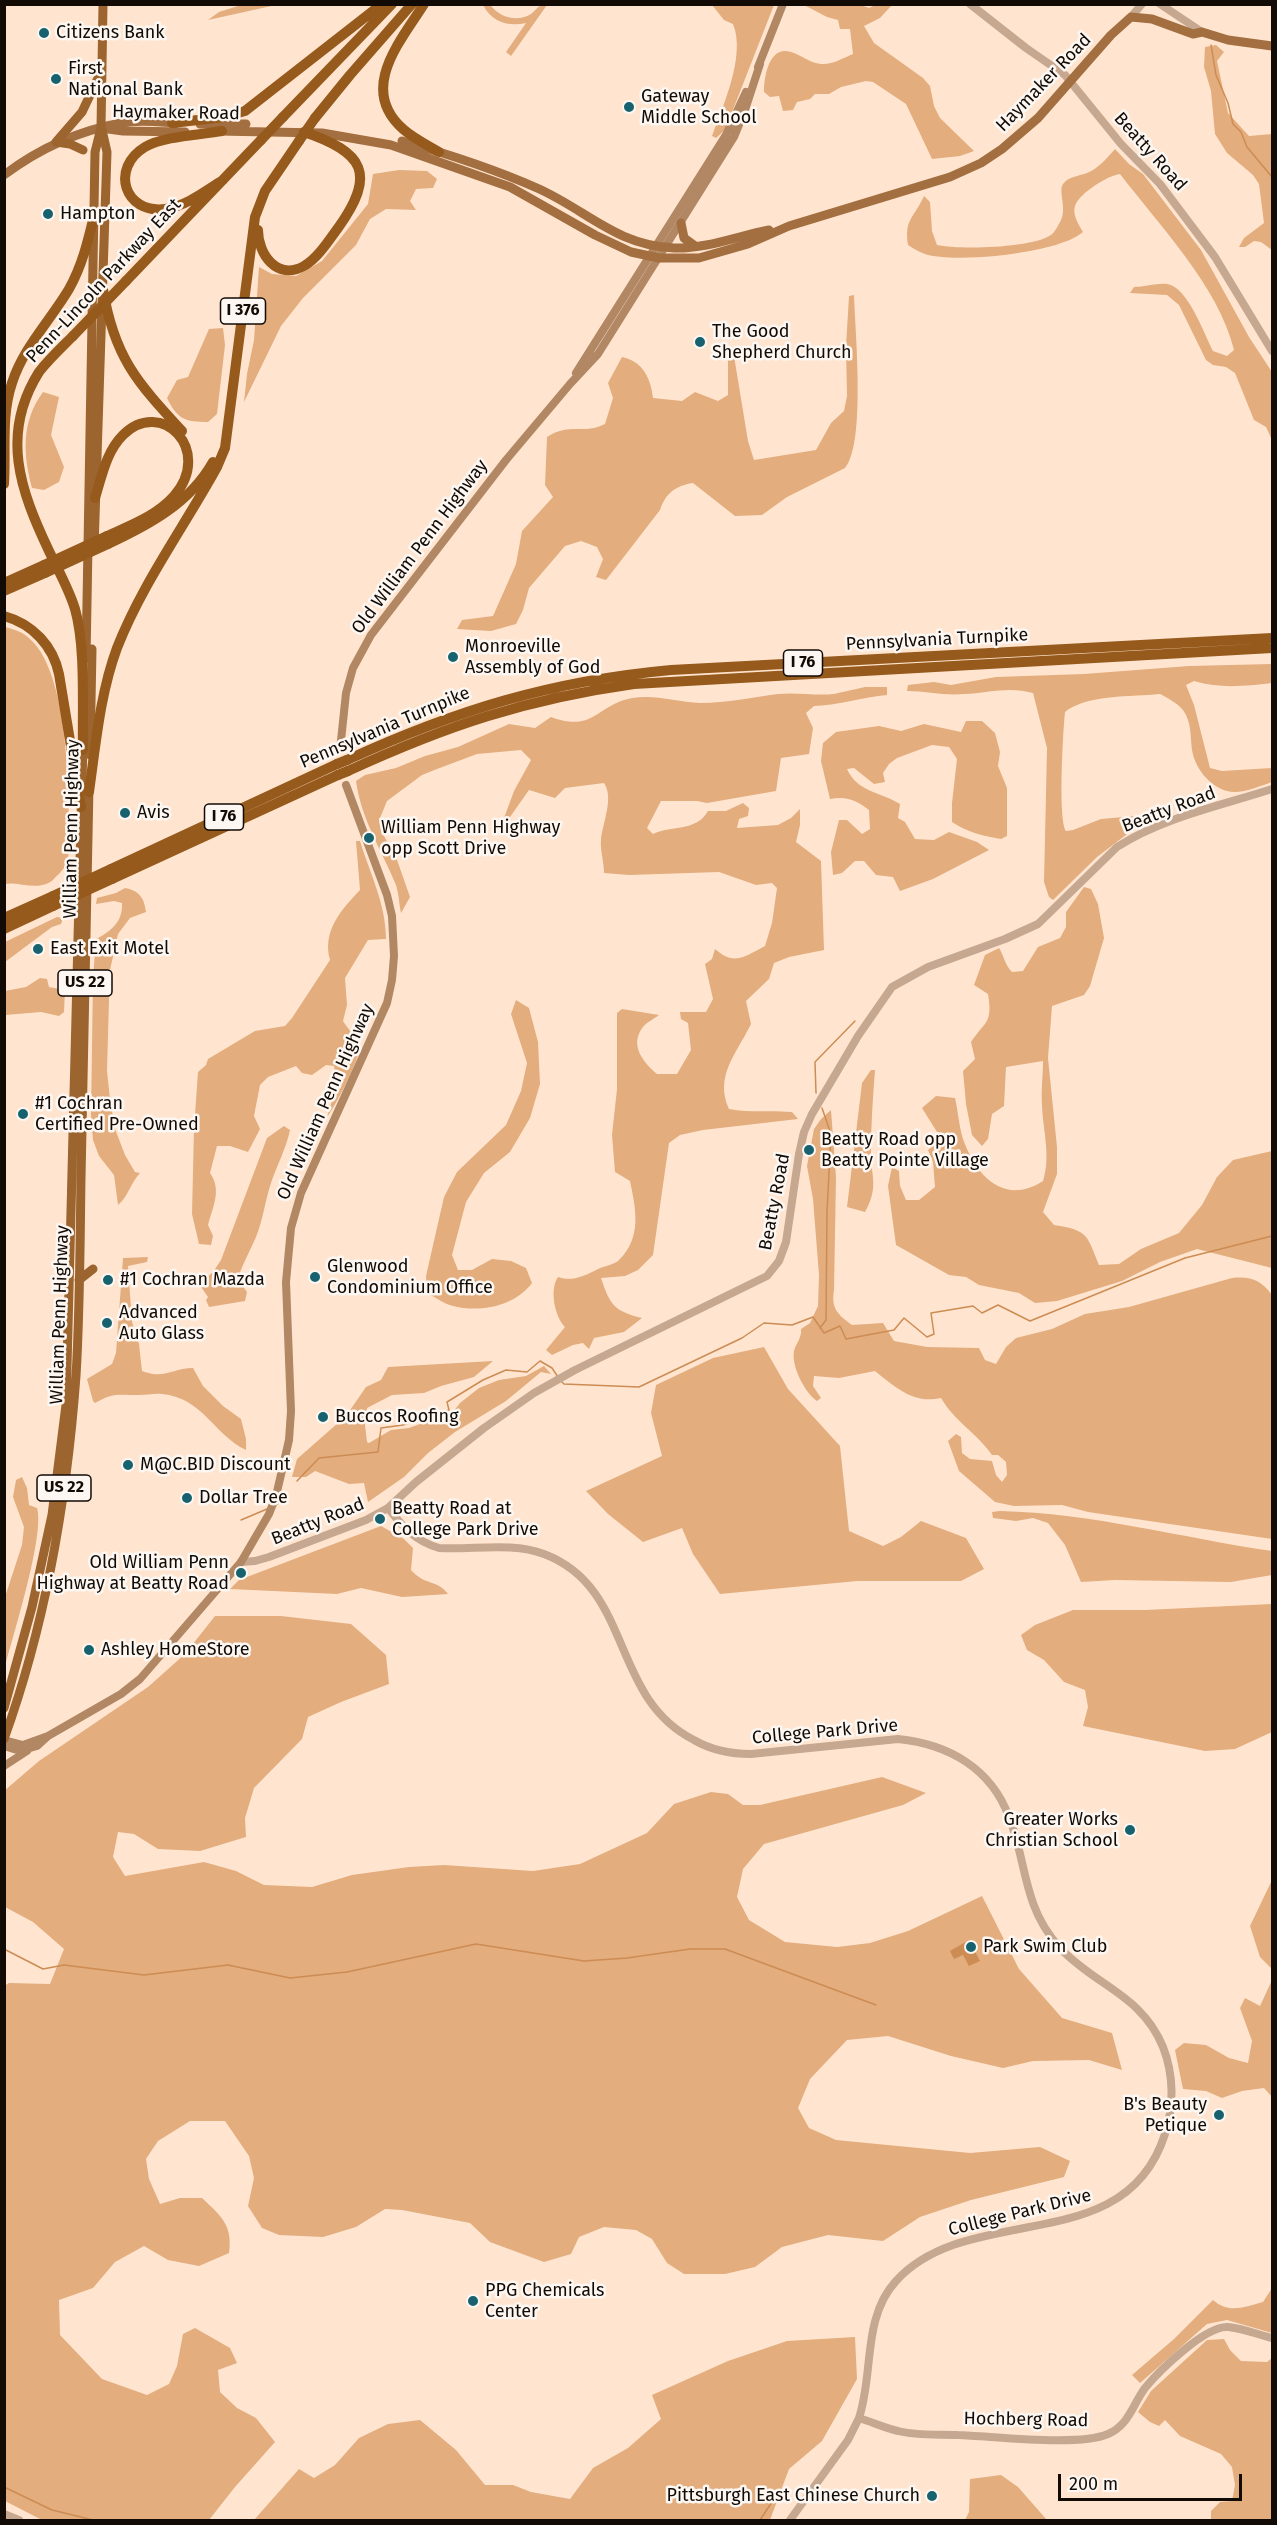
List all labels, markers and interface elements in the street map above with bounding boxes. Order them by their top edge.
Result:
place label: Citizens Bank [56,22,165,44]
marker: Citizens Bank [37,26,51,40]
street label: Haymaker Road [992,29,1096,137]
place label: First National Bank [68,58,183,100]
marker: First National Bank [49,72,63,86]
place label: Gateway Middle School [641,86,757,128]
marker: Gateway Middle School [622,100,636,114]
street label: Haymaker Road [112,101,240,125]
street label: Beatty Road [1109,108,1191,196]
street label: Penn-Lincoln Parkway East [22,194,186,368]
place label: Hampton [60,203,135,225]
marker: Hampton [41,207,55,221]
road number: I 376 [220,298,266,324]
place label: The Good Shepherd Church [712,321,852,364]
marker: The Good Shepherd Church [693,335,707,349]
street label: Old William Penn Highway [347,456,493,638]
street label: Pennsylvania Turnpike [845,624,1029,656]
place label: Monroeville Assembly of God [465,636,601,678]
marker: Monroeville Assembly of God [446,650,460,664]
road number: I 76 [784,650,822,676]
street label: Pennsylvania Turnpike [297,682,473,774]
street label: William Penn Highway [60,739,84,919]
street label: Beatty Road [1119,782,1219,838]
place label: Avis [137,802,170,824]
road number: I 76 [204,804,244,830]
marker: Avis [118,806,132,820]
place label: William Penn Highway opp Scott Drive [381,817,560,860]
marker: William Penn Highway opp Scott Drive [362,831,376,845]
place label: East Exit Motel [50,938,169,960]
marker: East Exit Motel [31,942,45,956]
road number: US 22 [58,970,112,996]
street label: Old William Penn Highway [273,1000,379,1204]
place label: #1 Cochran Certified Pre-Owned [35,1093,199,1136]
marker: #1 Cochran Certified Pre-Owned [16,1107,30,1121]
place label: Beatty Road opp Beatty Pointe Village [821,1129,989,1172]
marker: Beatty Road opp Beatty Pointe Village [802,1143,816,1157]
street label: Beatty Road [755,1152,795,1252]
street label: William Penn Highway [46,1225,74,1405]
place label: Glenwood Condominium Office [327,1256,493,1298]
place label: #1 Cochran Mazda [120,1269,265,1291]
marker: Glenwood Condominium Office [308,1270,322,1284]
marker: #1 Cochran Mazda [101,1273,115,1287]
place label: Advanced Auto Glass [119,1302,204,1344]
marker: Advanced Auto Glass [100,1316,114,1330]
place label: Buccos Roofing [335,1406,458,1428]
marker: Buccos Roofing [316,1410,330,1424]
place label: M@C.BID Discount [140,1454,291,1476]
marker: M@C.BID Discount [121,1458,135,1472]
road number: US 22 [37,1475,91,1501]
place label: Dollar Tree [199,1487,288,1509]
marker: Dollar Tree [180,1491,194,1505]
street label: Beatty Road [268,1494,368,1550]
place label: Beatty Road at College Park Drive [392,1498,539,1540]
marker: Beatty Road at College Park Drive [373,1512,387,1526]
place label: Old William Penn Highway at Beatty Road [36,1552,229,1594]
marker: Old William Penn Highway at Beatty Road [234,1566,248,1580]
place label: Ashley HomeStore [101,1639,250,1661]
marker: Ashley HomeStore [82,1643,96,1657]
street label: College Park Drive [751,1715,899,1749]
place label: Greater Works Christian School [985,1809,1118,1852]
marker: Greater Works Christian School [1123,1823,1137,1837]
place label: Park Swim Club [983,1936,1108,1958]
marker: Park Swim Club [964,1940,978,1954]
place label: B's Beauty Petique [1123,2094,1207,2136]
marker: B's Beauty Petique [1212,2108,1226,2122]
street label: College Park Drive [946,2185,1094,2241]
place label: PPG Chemicals Center [485,2280,605,2322]
marker: PPG Chemicals Center [466,2294,480,2308]
street label: Hochberg Road [963,2408,1089,2432]
scale bar [1061,2462,1246,2500]
text: 200 m [1069,2473,1118,2495]
place label: Pittsburgh East Chinese Church [666,2485,920,2507]
marker: Pittsburgh East Chinese Church [925,2489,939,2503]

